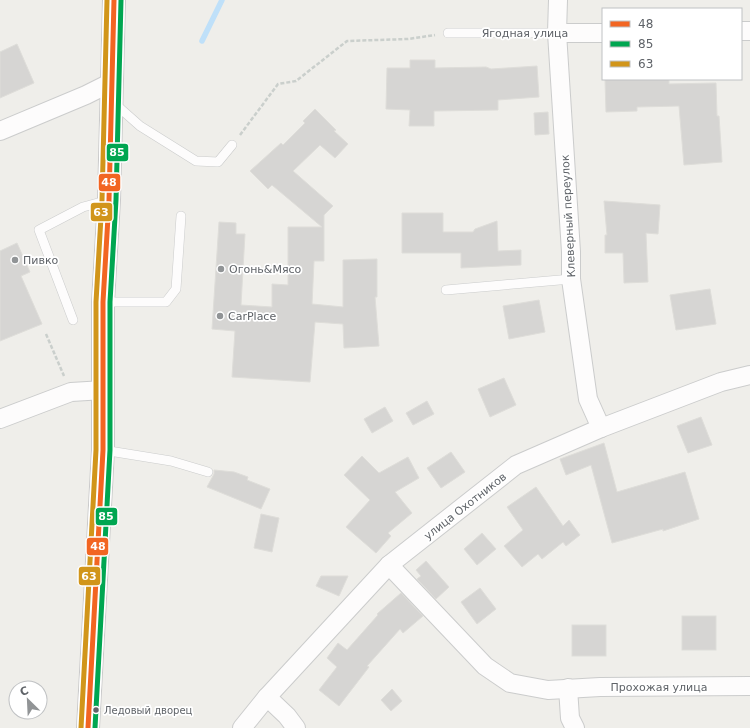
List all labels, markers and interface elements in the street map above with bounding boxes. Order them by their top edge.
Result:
legend [602,8,742,80]
text: 48 [638,17,653,31]
street label: Ягодная улица [482,27,568,40]
text: 85 [638,37,653,51]
text: 63 [638,57,653,71]
line badge: 85 [106,143,129,162]
text: 85 [109,146,125,159]
street label: Клеверный переулок [559,154,578,278]
line badge: 48 [98,173,121,192]
text: 48 [101,176,117,189]
line badge: 63 [90,202,113,222]
text: 63 [93,206,109,219]
place label: Пивко [23,254,59,267]
marker: Пивко [10,255,20,265]
place label: Огонь&Мясо [229,263,302,276]
marker: Огонь&Мясо [216,264,226,274]
place label: CarPlace [228,310,276,323]
marker: CarPlace [215,311,225,321]
street label: улица Охотников [422,470,509,543]
line badge: 85 [95,507,118,526]
text: 85 [98,510,114,523]
line badge: 48 [86,537,109,556]
text: 48 [90,540,106,553]
line badge: 63 [78,566,101,586]
text: 63 [81,570,97,583]
north arrow [8,680,48,720]
street label: Прохожая улица [611,681,707,694]
text: С [18,684,30,699]
marker: Ледовый дворец [91,705,101,715]
place label: Ледовый дворец [104,705,193,716]

